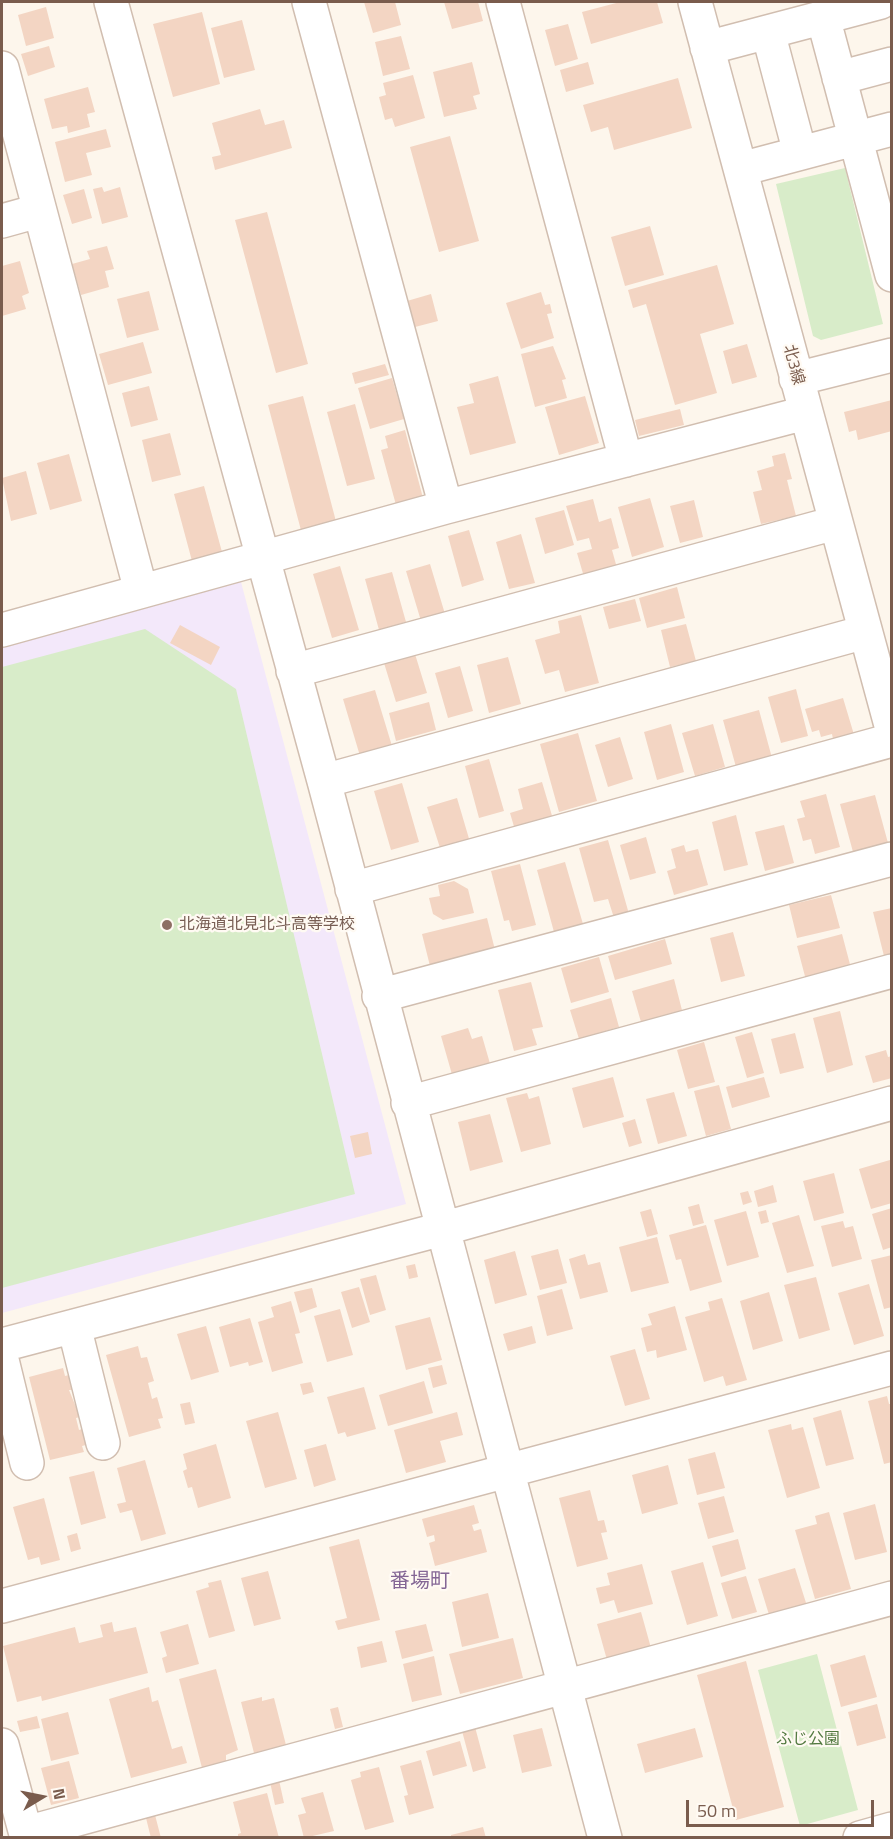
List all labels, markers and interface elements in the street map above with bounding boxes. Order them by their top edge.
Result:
street label: 北3線 [778,343,808,387]
place label: 北海道北見北斗高等学校 [179,915,355,935]
marker: 北海道北見北斗高等学校 [160,918,174,932]
district label: 番場町 [390,1570,450,1594]
park label: ふじ公園 [776,1730,840,1750]
north arrow [12,1767,72,1827]
text: N [47,1786,73,1801]
scale bar [689,1788,876,1826]
text: 50 m [697,1797,736,1824]

